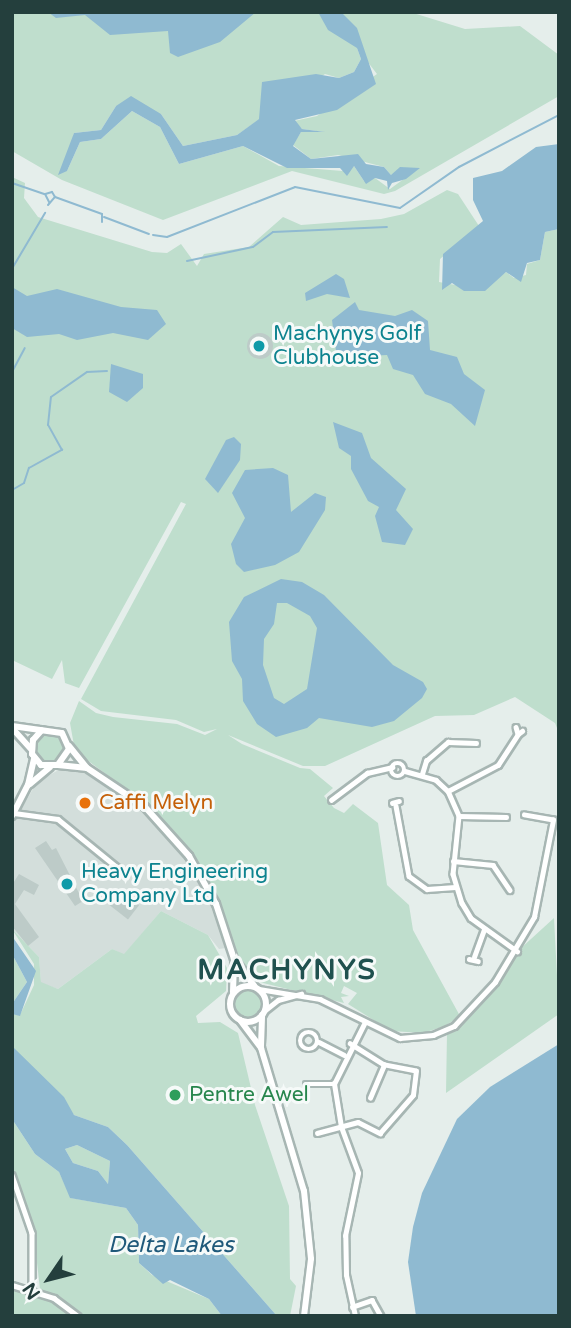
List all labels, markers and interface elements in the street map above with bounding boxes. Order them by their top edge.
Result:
place label: Machynys Golf Clubhouse [273,321,421,371]
marker: Machynys Golf Clubhouse [251,338,267,354]
place label: Caffi Melyn [99,790,213,816]
marker: Caffi Melyn [77,795,93,811]
place label: Heavy Engineering Company Ltd [81,859,268,909]
marker: Heavy Engineering Company Ltd [59,876,75,892]
district label: MACHYNYS [198,953,376,987]
place label: Pentre Awel [189,1082,309,1108]
marker: Pentre Awel [167,1087,183,1103]
water label: Delta Lakes [108,1231,234,1259]
north arrow [14,1244,84,1314]
text: N [18,1278,45,1304]

